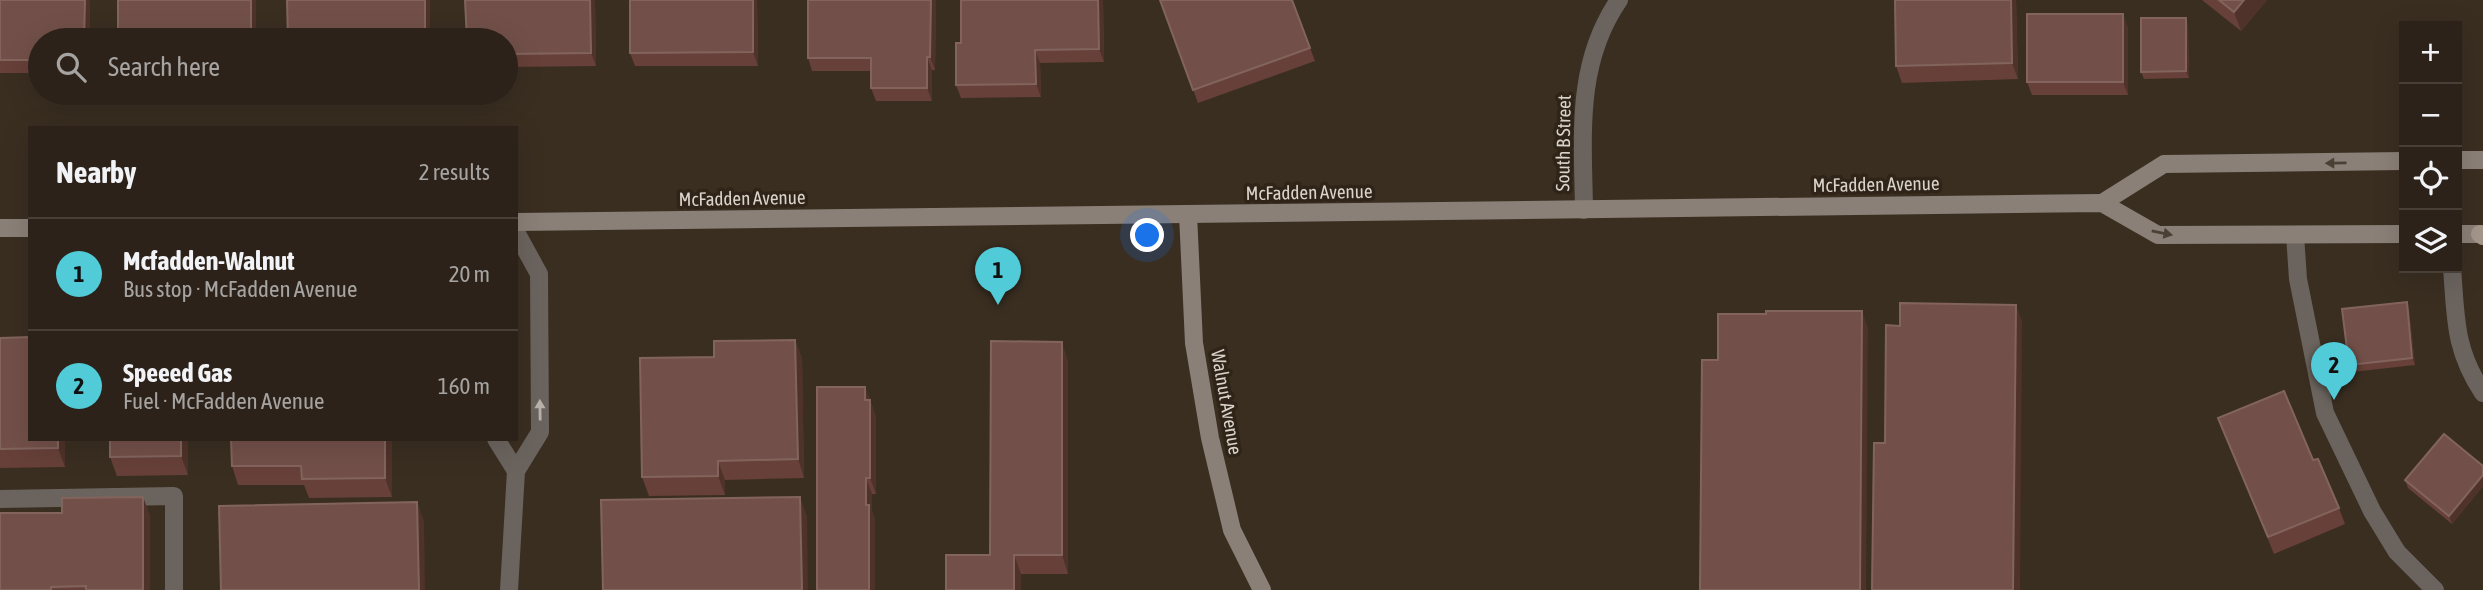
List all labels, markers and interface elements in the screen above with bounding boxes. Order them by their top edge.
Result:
map controls [2399,21,2462,273]
button: + [2399,21,2462,84]
search box [28,28,518,105]
icon: search [52,48,90,86]
text: Search here [108,52,220,82]
button: − [2399,84,2462,147]
street label: South B Street [1551,94,1575,192]
button: locate [2399,147,2462,210]
text: Nearby [56,155,136,189]
one-way arrow [2325,157,2347,169]
text: 2 results [419,159,490,185]
street label: McFadden Avenue [1812,172,1940,196]
street label: McFadden Avenue [1245,180,1373,204]
street label: McFadden Avenue [678,186,806,210]
button: layers [2399,210,2462,273]
your location [1130,218,1164,252]
one-way arrow [2151,228,2173,239]
text: Mcfadden-Walnut [123,246,295,276]
pin: 1 [975,247,1021,305]
text: 1 [74,261,84,287]
text: 20 m [449,261,490,287]
text: Bus stop · McFadden Avenue [123,276,357,302]
pin: 2 [2311,342,2357,400]
street label: Walnut Avenue [1207,348,1247,456]
text: Speeed Gas [123,358,232,388]
text: 2 [74,373,84,399]
text: 160 m [438,373,490,399]
text: Fuel · McFadden Avenue [123,388,325,414]
one-way arrow [534,398,546,420]

